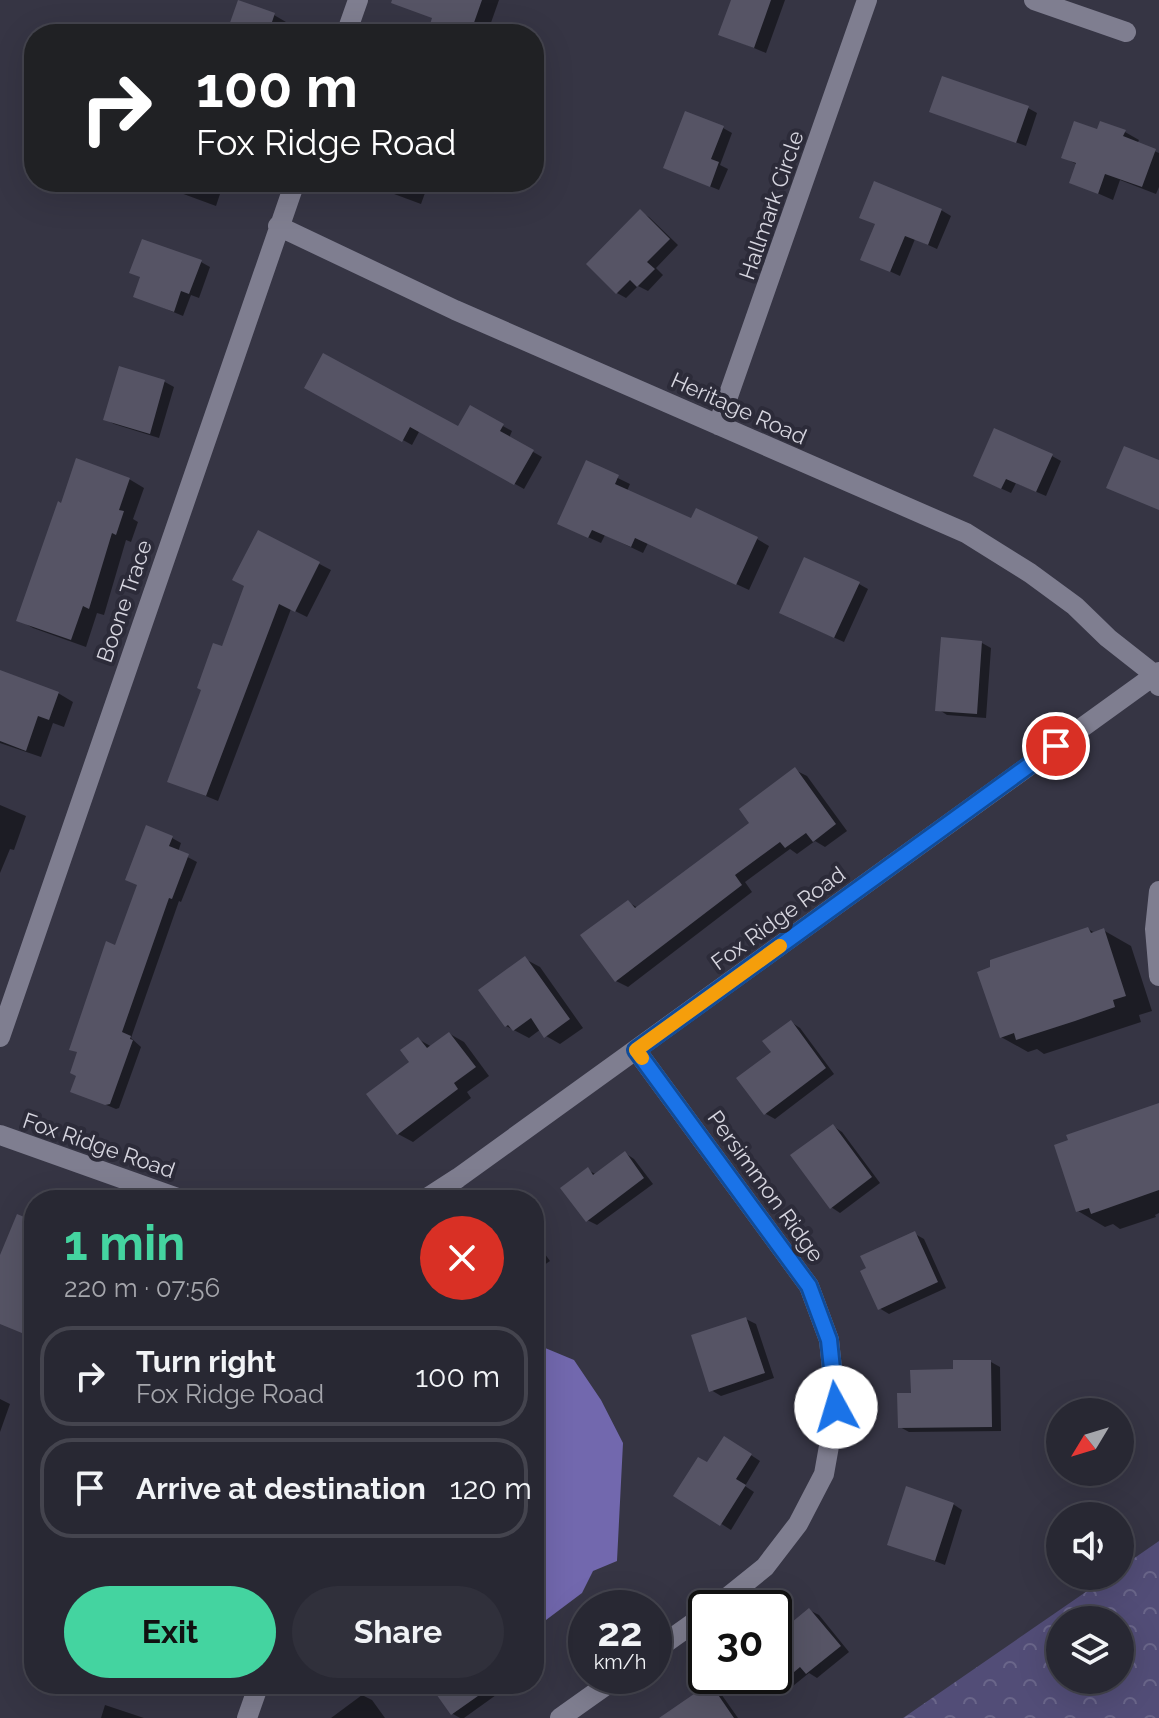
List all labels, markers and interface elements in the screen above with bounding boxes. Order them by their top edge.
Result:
text: 100 m [196,54,358,120]
icon: right [64,56,168,160]
text: Fox Ridge Road [196,121,456,163]
street label: Hallmark Circle [733,127,809,283]
street label: Heritage Road [667,366,811,450]
street label: Boone Trace [91,536,157,666]
pin [1022,712,1090,780]
icon: arrive [1034,724,1078,768]
street label: Fox Ridge Road [706,861,850,975]
street label: Persimmon Ridge [702,1105,830,1267]
street label: Fox Ridge Road [20,1107,178,1183]
text: 1 min [64,1215,185,1271]
button: close [420,1216,504,1300]
text: 220 m · 07:56 [64,1273,220,1303]
text: Turn right [136,1344,276,1379]
icon: right [68,1354,112,1398]
text: 100 m [415,1359,500,1394]
position arrow [794,1365,878,1449]
text: Fox Ridge Road [136,1379,324,1409]
north arrow [1046,1398,1134,1486]
map controls [1046,1398,1134,1694]
icon: arrive [68,1466,112,1510]
text: Arrive at destination [136,1471,426,1506]
text: 120 m [450,1471,532,1506]
button: sound [1046,1502,1134,1590]
button: Exit [64,1586,276,1678]
button: Share [292,1586,504,1678]
speed limit sign: 30 [688,1590,792,1694]
button: layers [1046,1606,1134,1694]
text: 22 [597,1608,643,1655]
text: km/h [594,1650,646,1674]

